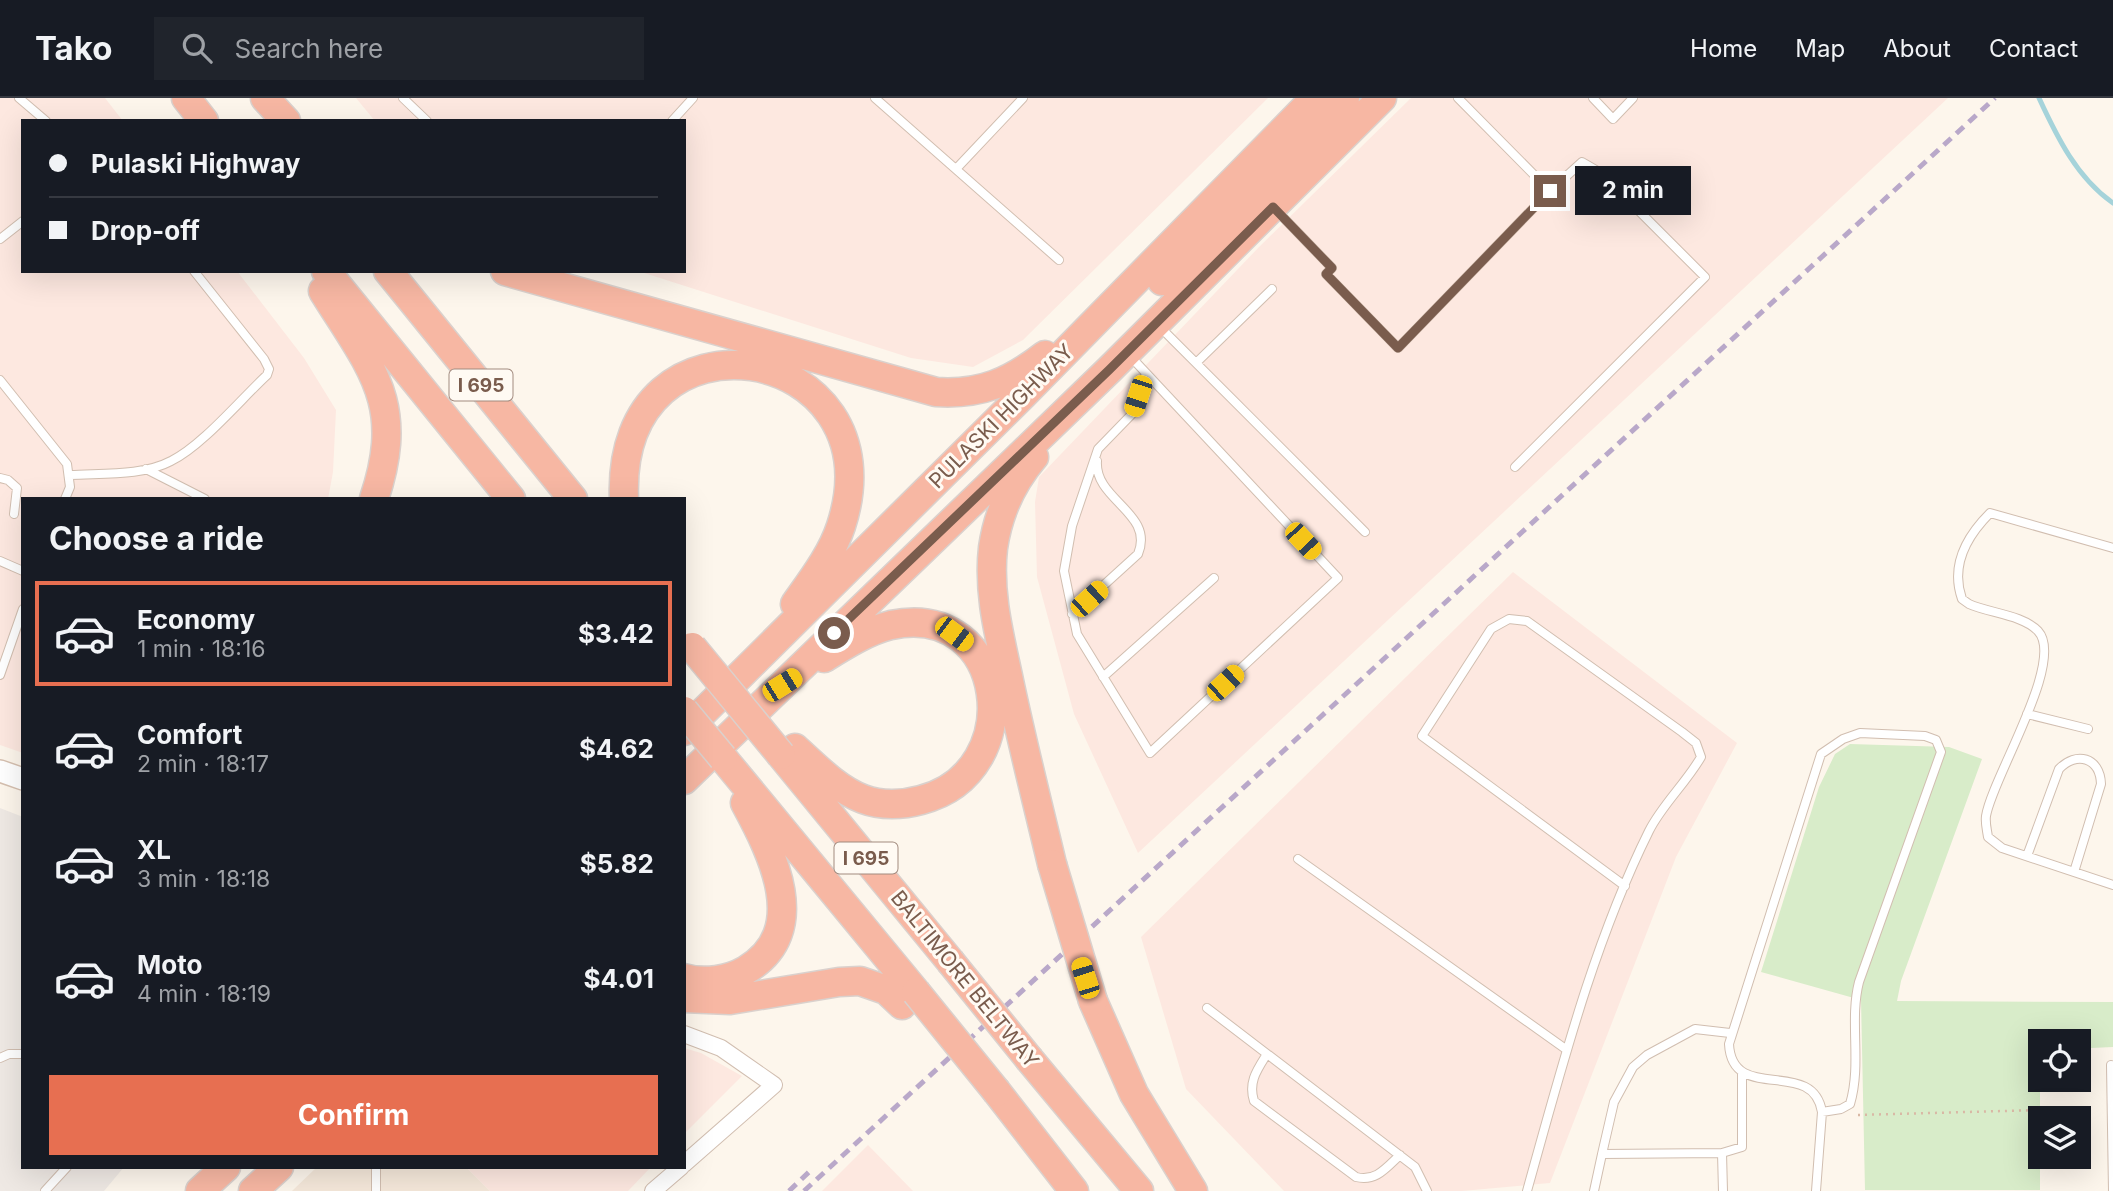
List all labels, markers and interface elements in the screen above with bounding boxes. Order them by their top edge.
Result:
search box [154,17,644,80]
text: Tako [35,28,112,68]
icon: search [178,29,216,67]
text: Search here [234,33,383,64]
text: Home [1690,34,1757,63]
text: Map [1795,34,1845,63]
text: About [1883,34,1951,63]
text: Contact [1989,34,2078,63]
text: Pulaski Highway [91,148,300,179]
callout: 2 min [1574,166,1690,216]
route end [1534,175,1566,207]
text: 2 min [1602,176,1664,204]
text: Drop-off [91,215,200,246]
street label: PULASKI HIGHWAY [924,339,1078,493]
road number: I 695 [449,370,512,400]
car [1122,373,1155,419]
car [1281,518,1326,564]
text: Choose a ride [49,519,264,558]
car [1067,577,1112,621]
icon: car [53,602,116,665]
text: Economy [137,604,255,635]
car [931,613,978,655]
route start [818,617,850,649]
text: $3.42 [578,618,654,649]
text: 1 min · 18:16 [137,635,266,663]
car [1203,661,1248,705]
car [759,665,806,705]
icon: car [53,717,116,780]
text: Comfort [137,719,242,750]
text: $4.62 [579,733,654,764]
text: 2 min · 18:17 [137,750,269,778]
icon: car [53,832,116,895]
text: XL [137,834,171,865]
road number: I 695 [834,842,898,874]
text: $5.82 [580,848,654,879]
text: 3 min · 18:18 [137,865,270,893]
street label: BALTIMORE BELTWAY [886,885,1044,1073]
icon: car [53,947,116,1010]
text: Moto [137,949,202,980]
car [1069,955,1102,1001]
text: $4.01 [584,963,654,994]
text: 4 min · 18:19 [137,980,271,1008]
map controls [2028,1029,2091,1169]
button: locate [2028,1029,2091,1092]
button: Confirm [49,1075,658,1155]
button: layers [2028,1106,2091,1169]

